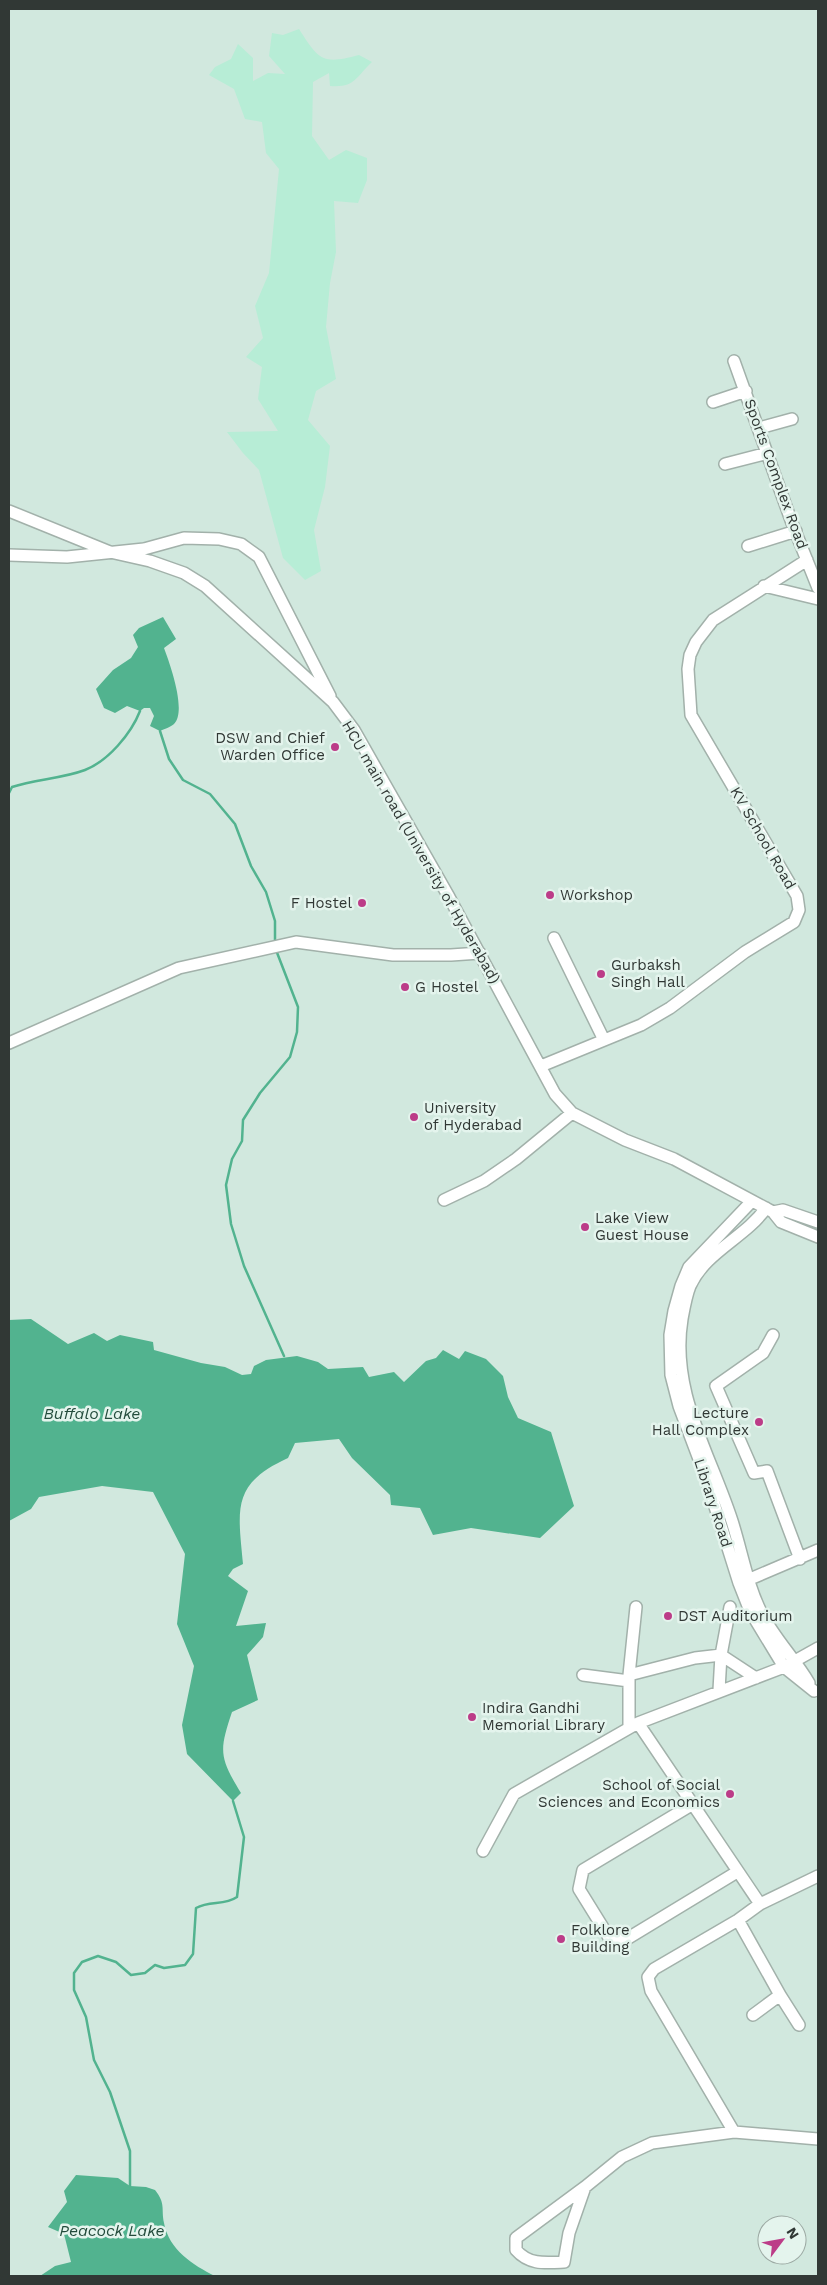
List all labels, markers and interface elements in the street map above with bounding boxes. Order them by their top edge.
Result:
street label: Sports Complex Road [740,397,812,551]
street label: HCU main road (University of Hyderabad) [338,717,504,987]
place label: DSW and Chief Warden Office [215,729,325,764]
marker: DSW and Chief Warden Office [329,741,341,753]
street label: KV School Road [726,784,800,892]
place label: Workshop [560,886,633,904]
marker: Workshop [544,889,556,901]
place label: F Hostel [291,894,352,912]
marker: F Hostel [356,897,368,909]
place label: Gurbaksh Singh Hall [611,956,685,991]
marker: Gurbaksh Singh Hall [595,968,607,980]
place label: G Hostel [415,978,479,996]
marker: G Hostel [399,981,411,993]
place label: University of Hyderabad [424,1099,522,1134]
marker: University of Hyderabad [408,1111,420,1123]
place label: Lake View Guest House [595,1209,689,1244]
marker: Lake View Guest House [579,1221,591,1233]
water label: Buffalo Lake [44,1404,140,1423]
place label: Lecture Hall Complex [652,1404,749,1439]
marker: Lecture Hall Complex [753,1416,765,1428]
street label: Library Road [690,1456,736,1550]
place label: DST Auditorium [678,1607,793,1625]
marker: DST Auditorium [662,1610,674,1622]
place label: Indira Gandhi Memorial Library [482,1699,605,1734]
marker: Indira Gandhi Memorial Library [466,1711,478,1723]
place label: School of Social Sciences and Economics [538,1776,720,1811]
marker: School of Social Sciences and Economics [724,1788,736,1800]
place label: Folklore Building [571,1921,630,1956]
marker: Folklore Building [555,1933,567,1945]
north arrow [757,2215,807,2265]
water label: Peacock Lake [59,2221,165,2240]
text: N [783,2224,803,2242]

